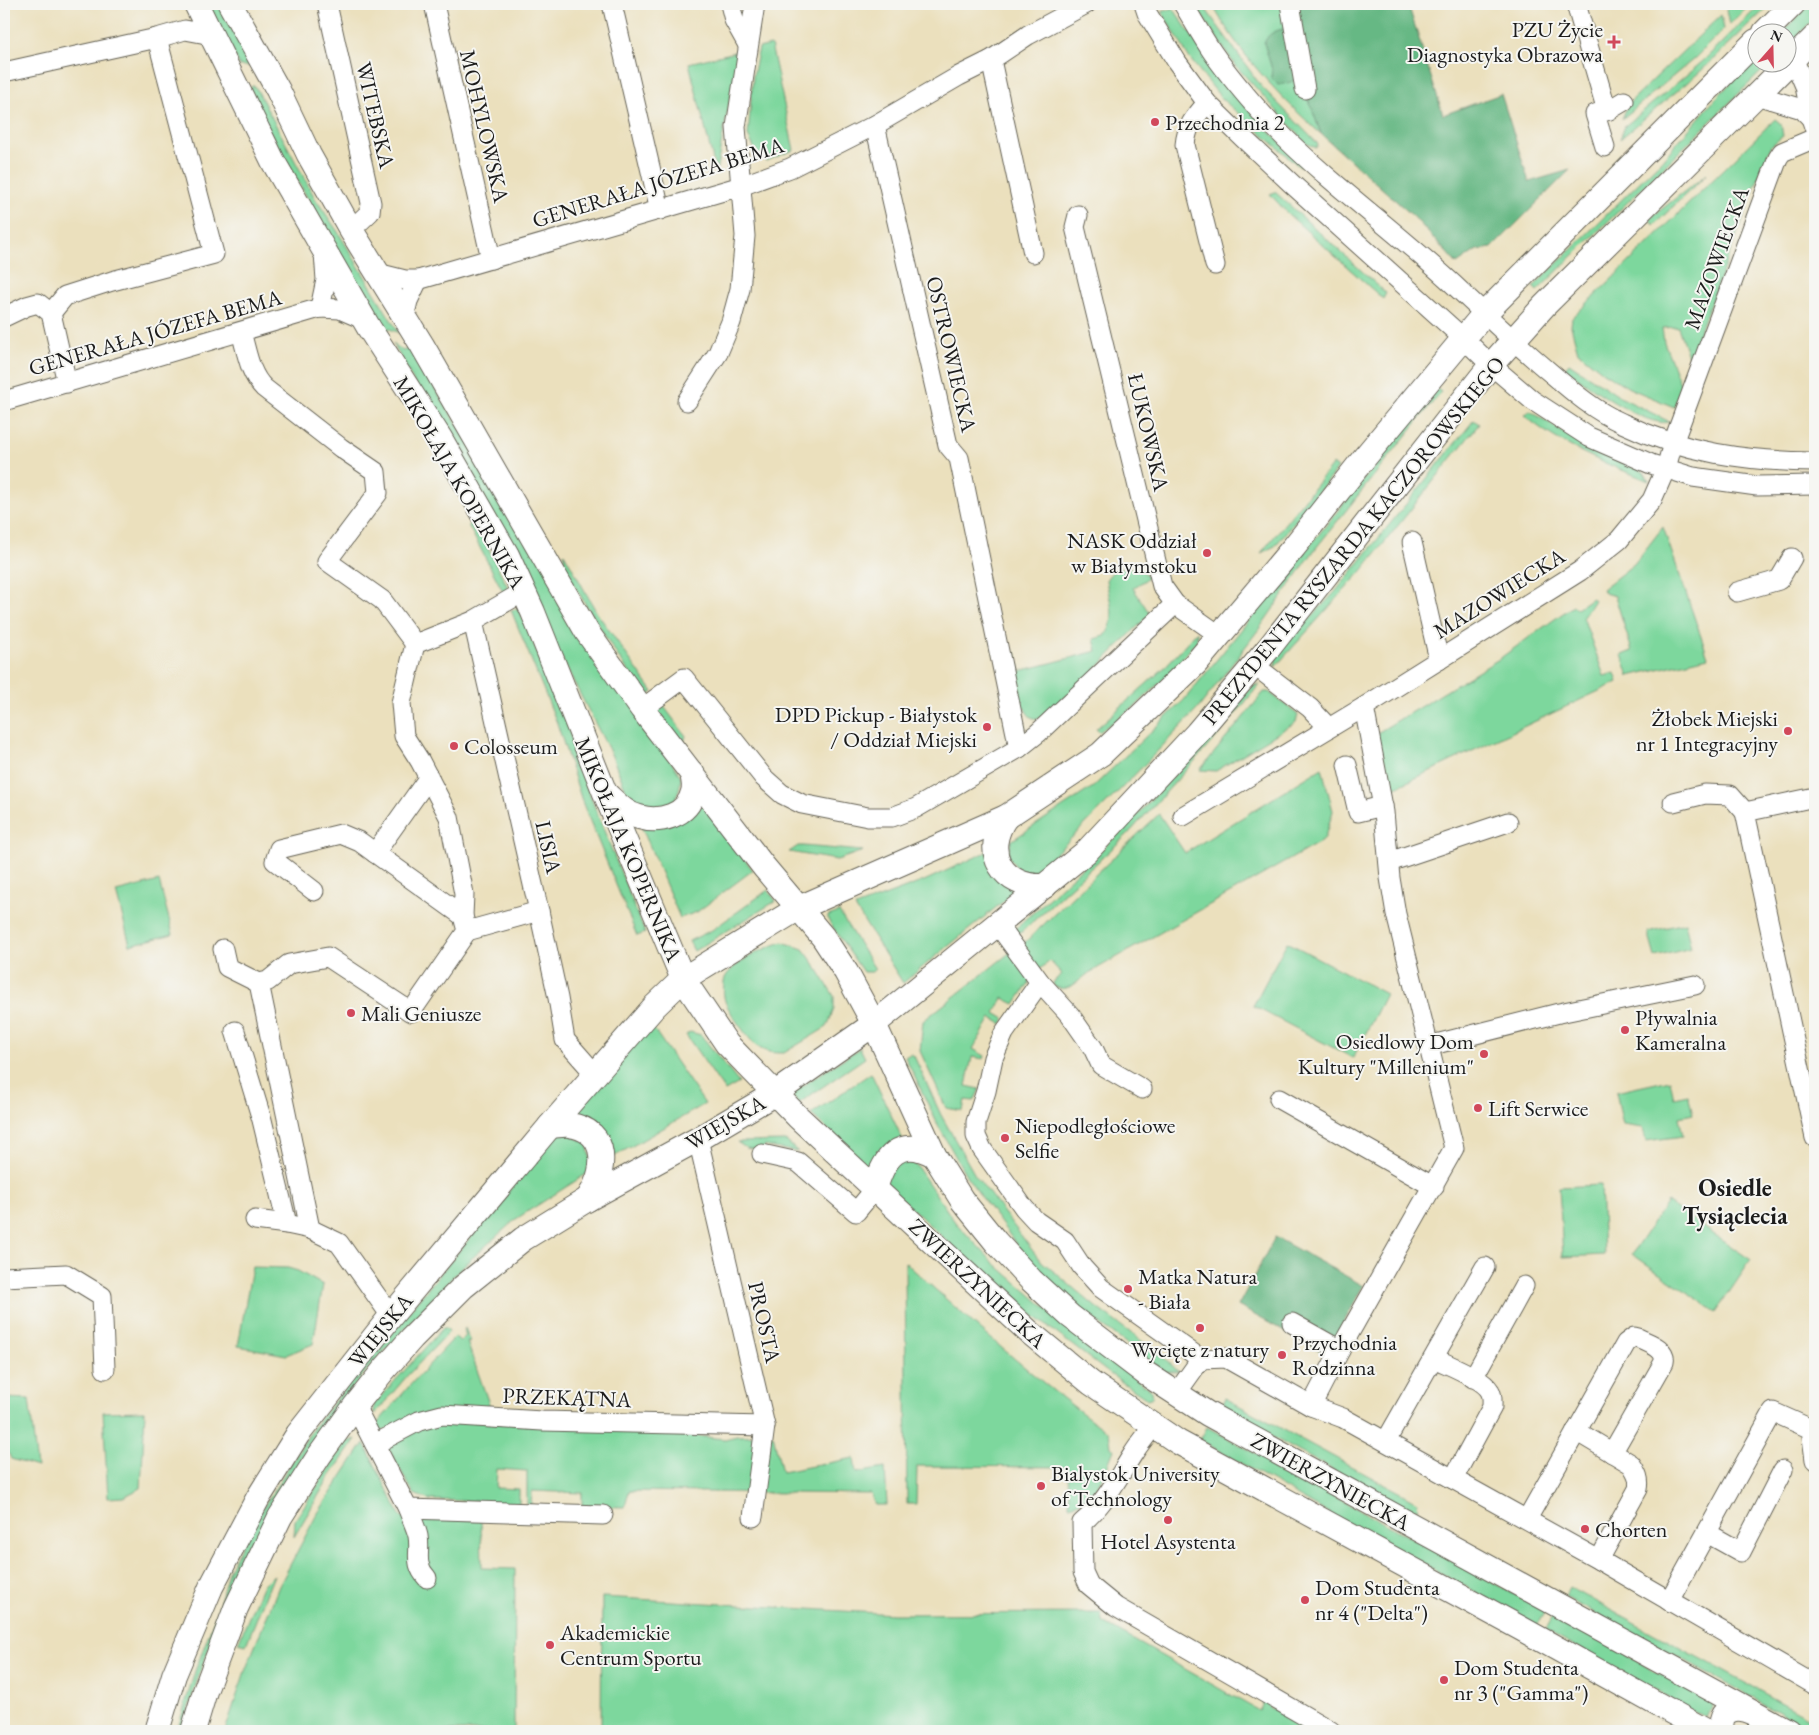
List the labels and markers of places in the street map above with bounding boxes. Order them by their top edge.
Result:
place label: PZU Życie Diagnostyka Obrazowa [1407,15,1603,69]
marker: PZU Życie Diagnostyka Obrazowa [1607,35,1621,49]
place label: Przechodnia 2 [1165,108,1285,137]
marker: Przechodnia 2 [1149,116,1161,128]
place label: NASK Oddział w Białymstoku [1067,526,1197,580]
marker: NASK Oddział w Białymstoku [1201,547,1213,559]
place label: DPD Pickup - Białystok / Oddział Miejski [775,700,978,754]
place label: Żłobek Miejski nr 1 Integracyjny [1636,704,1778,758]
marker: DPD Pickup - Białystok / Oddział Miejski [981,721,993,733]
marker: Żłobek Miejski nr 1 Integracyjny [1782,725,1794,737]
place label: Colosseum [464,732,558,761]
marker: Colosseum [448,740,460,752]
place label: Mali Geniusze [361,999,482,1028]
place label: Pływalnia Kameralna [1635,1003,1726,1057]
marker: Mali Geniusze [345,1007,357,1019]
marker: Pływalnia Kameralna [1619,1024,1631,1036]
place label: Osiedlowy Dom Kultury "Millenium" [1298,1027,1474,1081]
marker: Osiedlowy Dom Kultury "Millenium" [1478,1048,1490,1060]
place label: Lift Serwice [1488,1094,1589,1123]
marker: Lift Serwice [1472,1102,1484,1114]
place label: Niepodległościowe Selfie [1015,1111,1176,1165]
marker: Niepodległościowe Selfie [999,1132,1011,1144]
place label: Matka Natura - Biała [1138,1262,1258,1316]
marker: Matka Natura - Biała [1122,1283,1134,1295]
marker: Wycięte z natury [1194,1322,1206,1334]
place label: Przychodnia Rodzinna [1292,1328,1397,1382]
place label: Wycięte z natury [1131,1335,1269,1364]
marker: Przychodnia Rodzinna [1276,1349,1288,1361]
place label: Bialystok University of Technology [1051,1459,1220,1513]
marker: Bialystok University of Technology [1035,1480,1047,1492]
marker: Hotel Asystenta [1162,1514,1174,1526]
place label: Chorten [1595,1515,1668,1544]
marker: Chorten [1579,1523,1591,1535]
place label: Hotel Asystenta [1100,1527,1236,1556]
place label: Dom Studenta nr 4 ("Delta") [1315,1573,1440,1627]
marker: Dom Studenta nr 4 ("Delta") [1299,1594,1311,1606]
place label: Akademickie Centrum Sportu [559,1618,702,1672]
marker: Akademickie Centrum Sportu [544,1639,556,1651]
place label: Dom Studenta nr 3 ("Gamma") [1454,1653,1589,1707]
marker: Dom Studenta nr 3 ("Gamma") [1438,1674,1450,1686]

